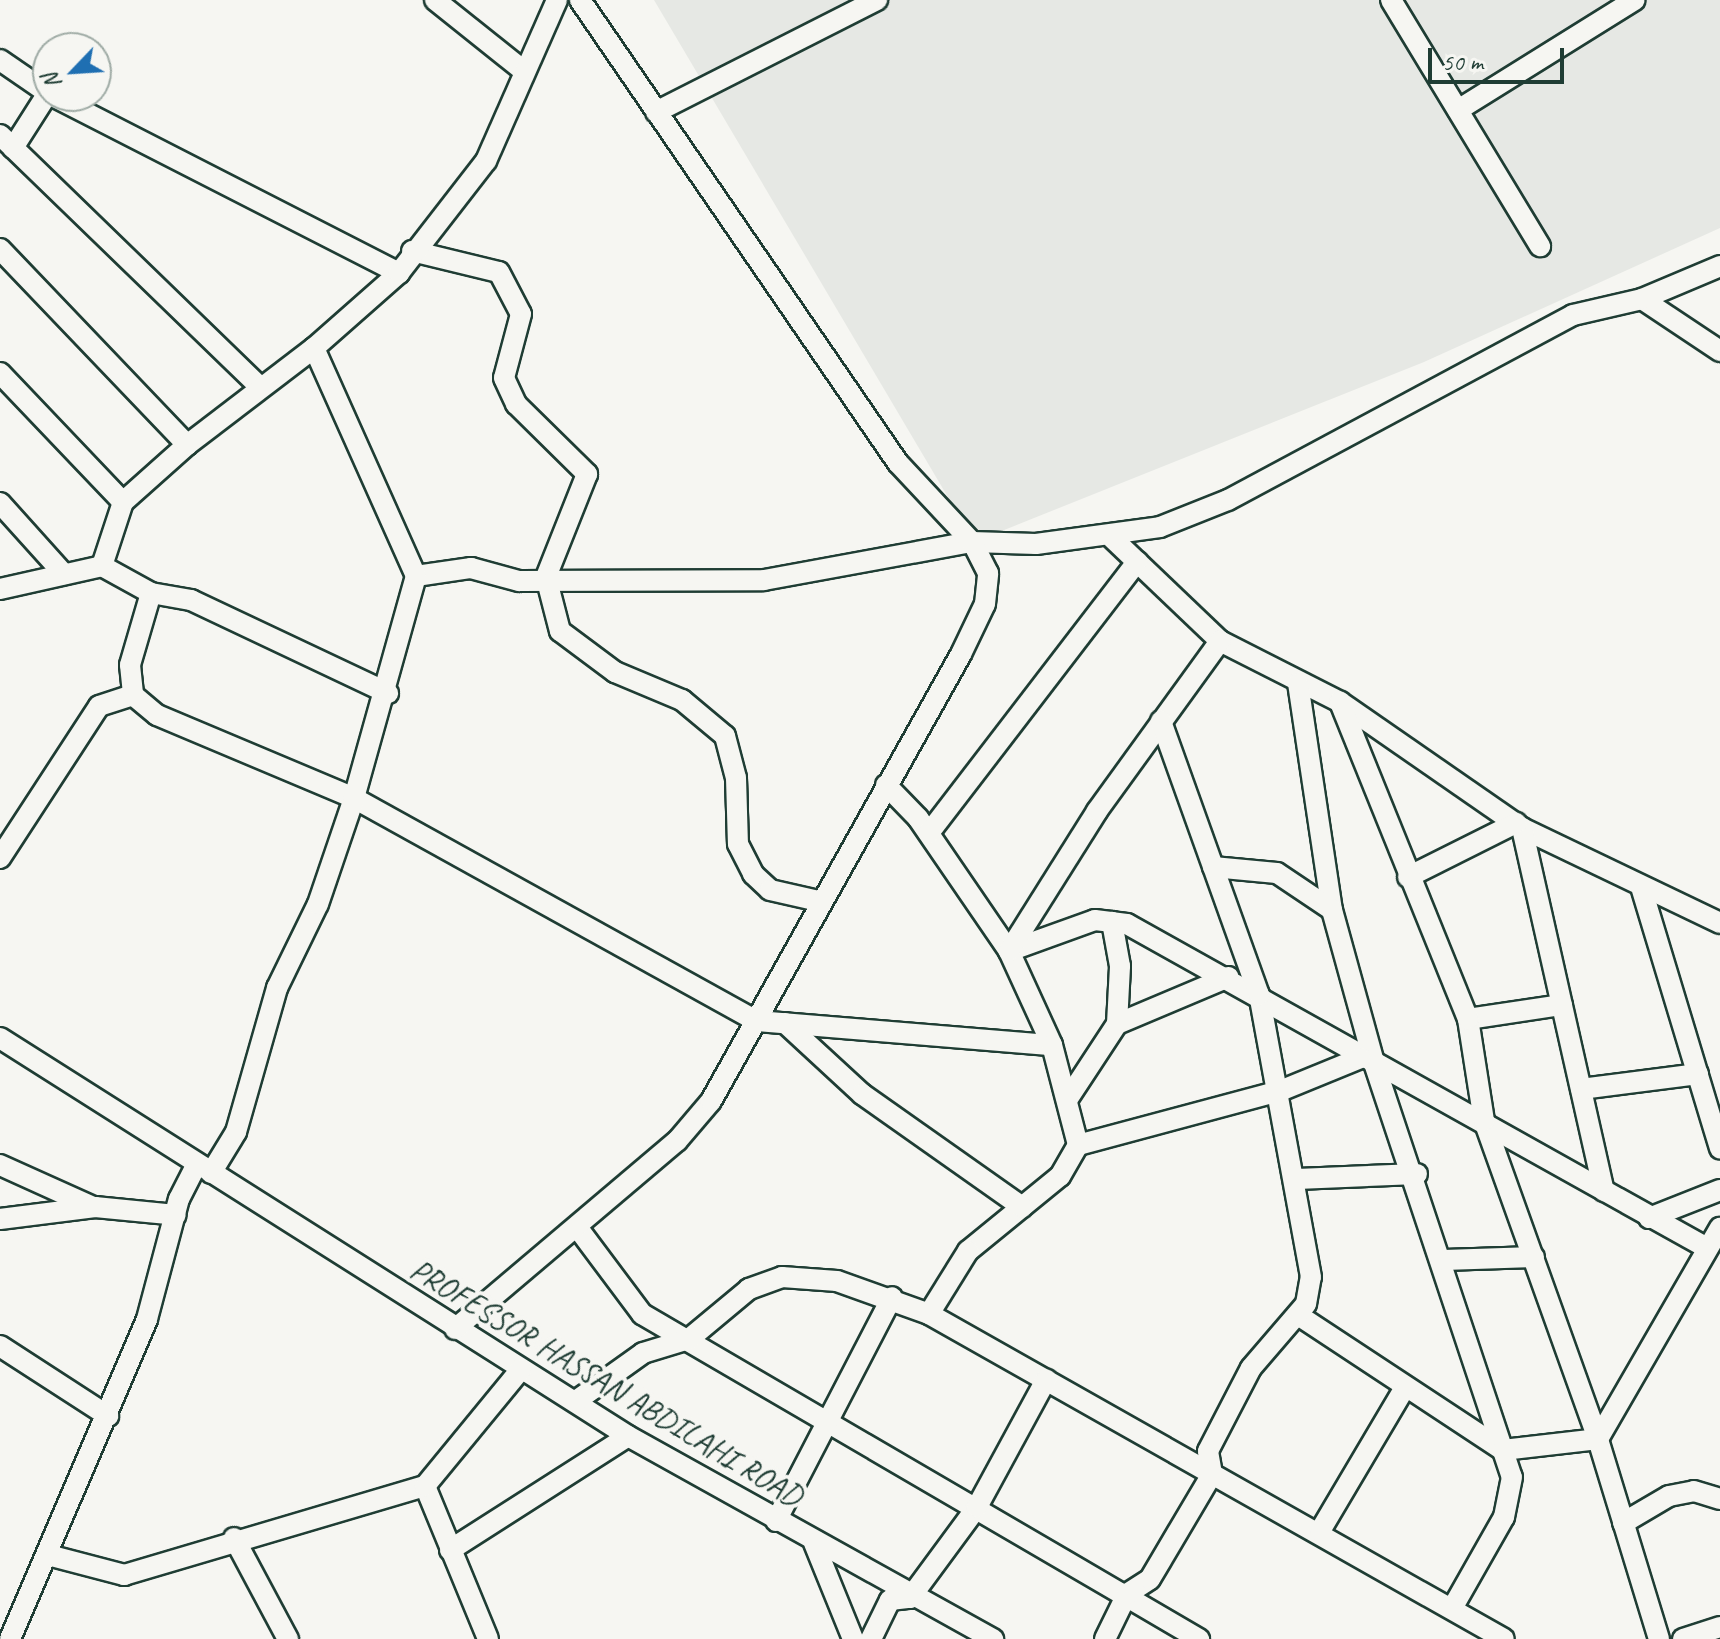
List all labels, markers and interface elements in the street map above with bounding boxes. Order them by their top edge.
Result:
north arrow [32,32,112,112]
scale bar [1432,32,1568,82]
text: 50 m [1442,47,1483,77]
text: N [36,69,68,93]
street label: PROFESSOR HASSAN ABDILAHI ROAD [402,1250,810,1516]

